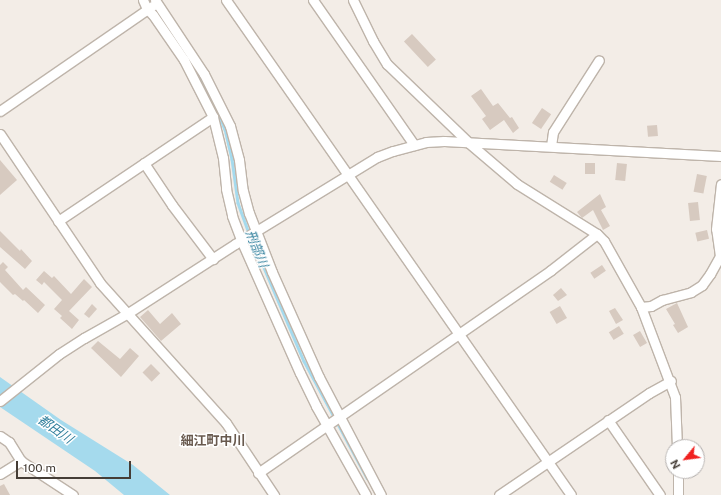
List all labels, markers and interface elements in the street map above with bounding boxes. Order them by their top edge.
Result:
water label: 刑部川 [241,228,271,270]
water label: 都田川 [35,412,75,448]
district label: 細江町中川 [181,433,245,449]
north arrow [665,439,705,479]
scale bar [18,453,133,479]
text: N [668,458,683,471]
text: 100 m [23,461,56,475]

